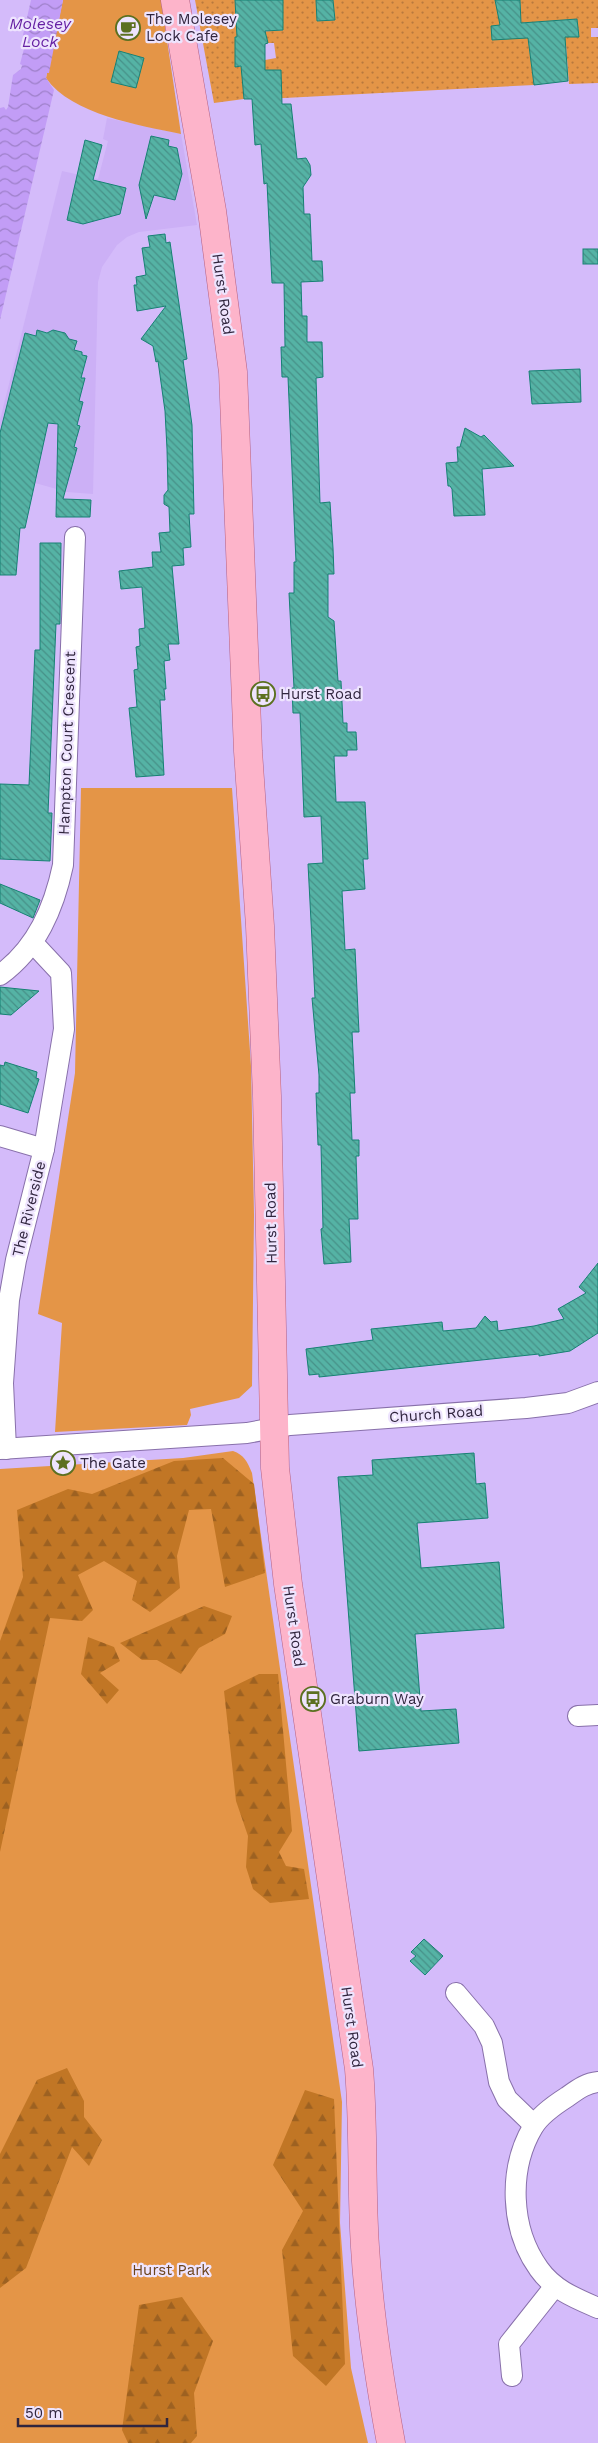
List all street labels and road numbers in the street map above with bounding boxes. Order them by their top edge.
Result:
street label: Hurst Road [208,252,238,336]
street label: Hampton Court Crescent [55,650,79,835]
street label: The Riverside [8,1159,50,1259]
street label: Hurst Road [261,1182,281,1264]
street label: Church Road [388,1402,484,1426]
street label: Hurst Road [279,1584,309,1668]
street label: Hurst Road [337,1985,367,2069]

